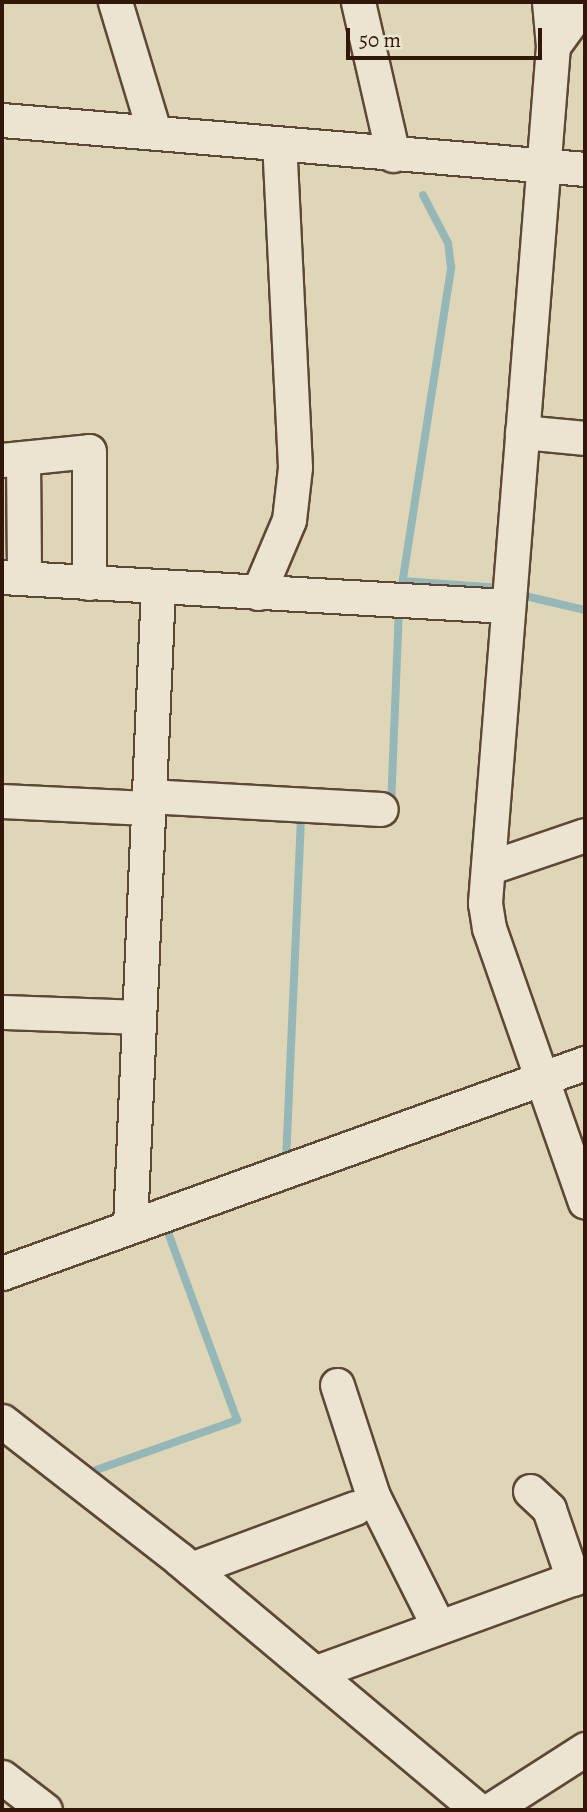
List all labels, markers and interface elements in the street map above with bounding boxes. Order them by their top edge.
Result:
scale bar [349,14,545,58]
text: 50 m [359,26,401,54]

